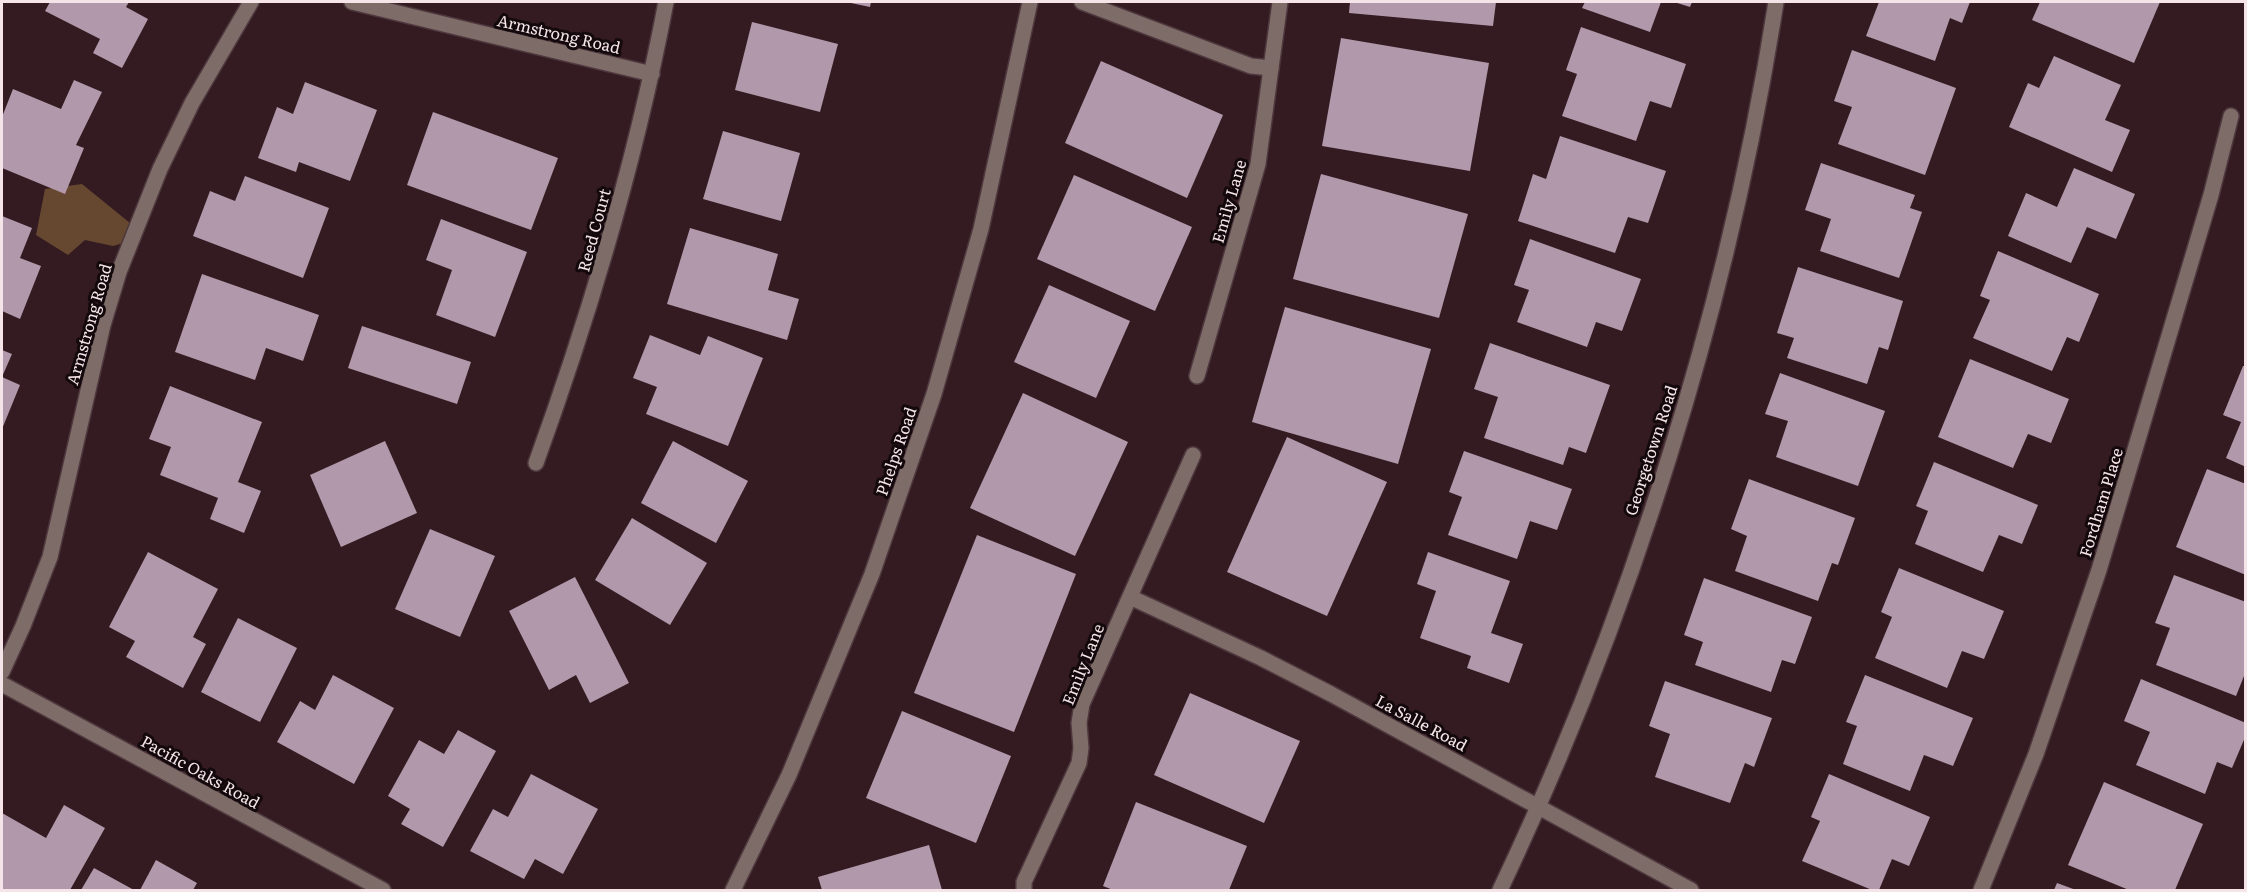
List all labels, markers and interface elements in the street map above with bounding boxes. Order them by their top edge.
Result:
street label: Armstrong Road [495,7,623,59]
street label: Emily Lane [1205,156,1251,246]
street label: Reed Court [570,185,616,274]
street label: Armstrong Road [59,260,117,388]
street label: Georgetown Road [1618,382,1682,518]
street label: Phelps Road [869,403,921,499]
street label: Fordham Place [2072,444,2128,560]
street label: Emily Lane [1055,620,1109,708]
street label: La Salle Road [1372,688,1472,756]
street label: Pacific Oaks Road [137,728,265,814]

